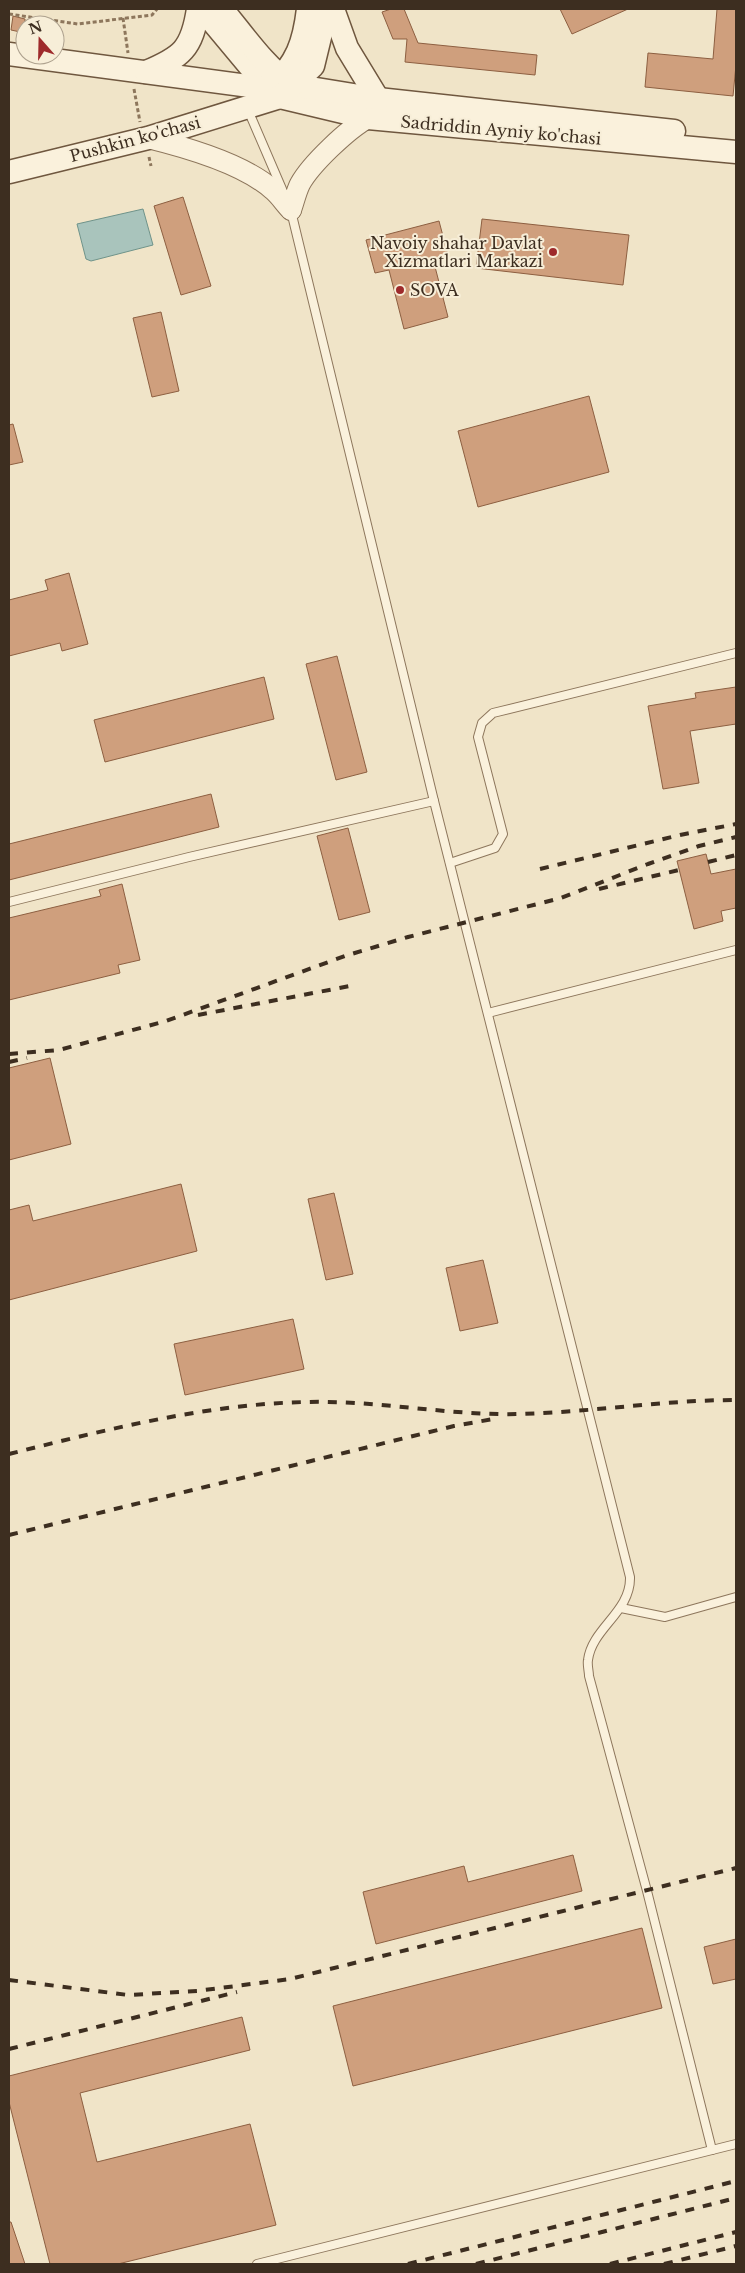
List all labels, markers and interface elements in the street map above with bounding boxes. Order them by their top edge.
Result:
north arrow [15,15,65,65]
text: N [26,17,45,38]
street label: Sadriddin Ayniy ko'chasi [400,111,603,149]
street label: Pushkin ko'chasi [67,112,203,166]
place label: Navoiy shahar Davlat Xizmatlari Markazi [370,233,544,271]
marker: Navoiy shahar Davlat Xizmatlari Markazi [547,246,559,258]
place label: SOVA [410,280,459,300]
marker: SOVA [394,284,406,296]

